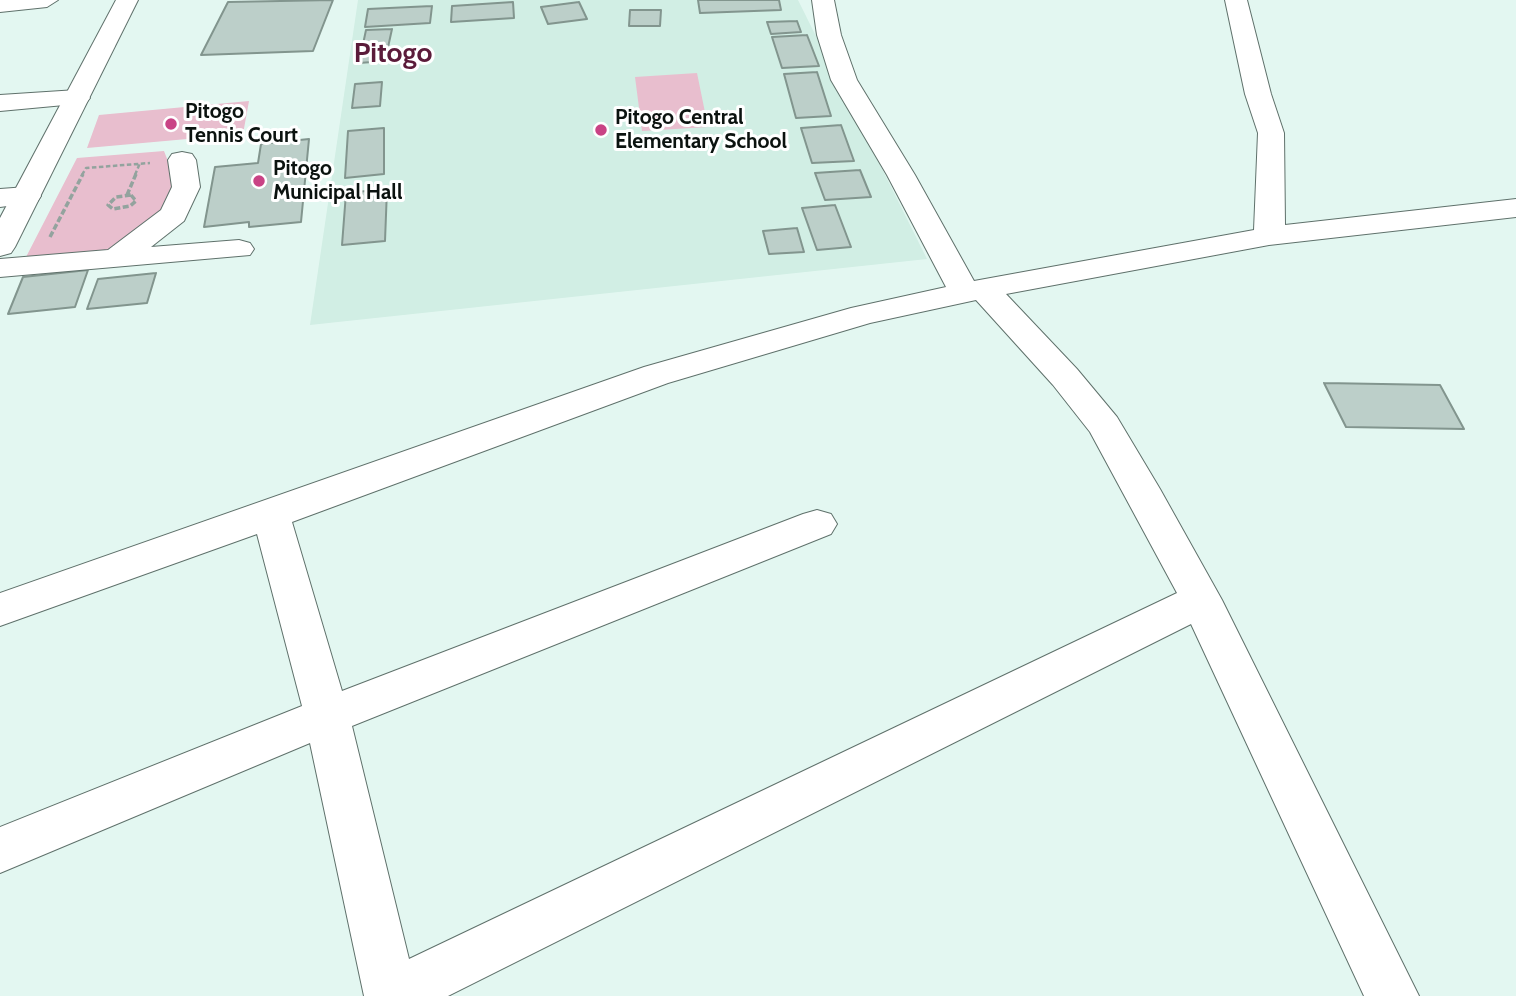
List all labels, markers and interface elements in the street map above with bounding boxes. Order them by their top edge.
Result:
district label: Pitogo [354,37,432,71]
place label: Pitogo Tennis Court [185,99,298,149]
place label: Pitogo Central Elementary School [615,105,787,155]
marker: Pitogo Tennis Court [163,116,179,132]
marker: Pitogo Central Elementary School [593,122,609,138]
place label: Pitogo Municipal Hall [273,156,402,206]
marker: Pitogo Municipal Hall [251,173,267,189]

